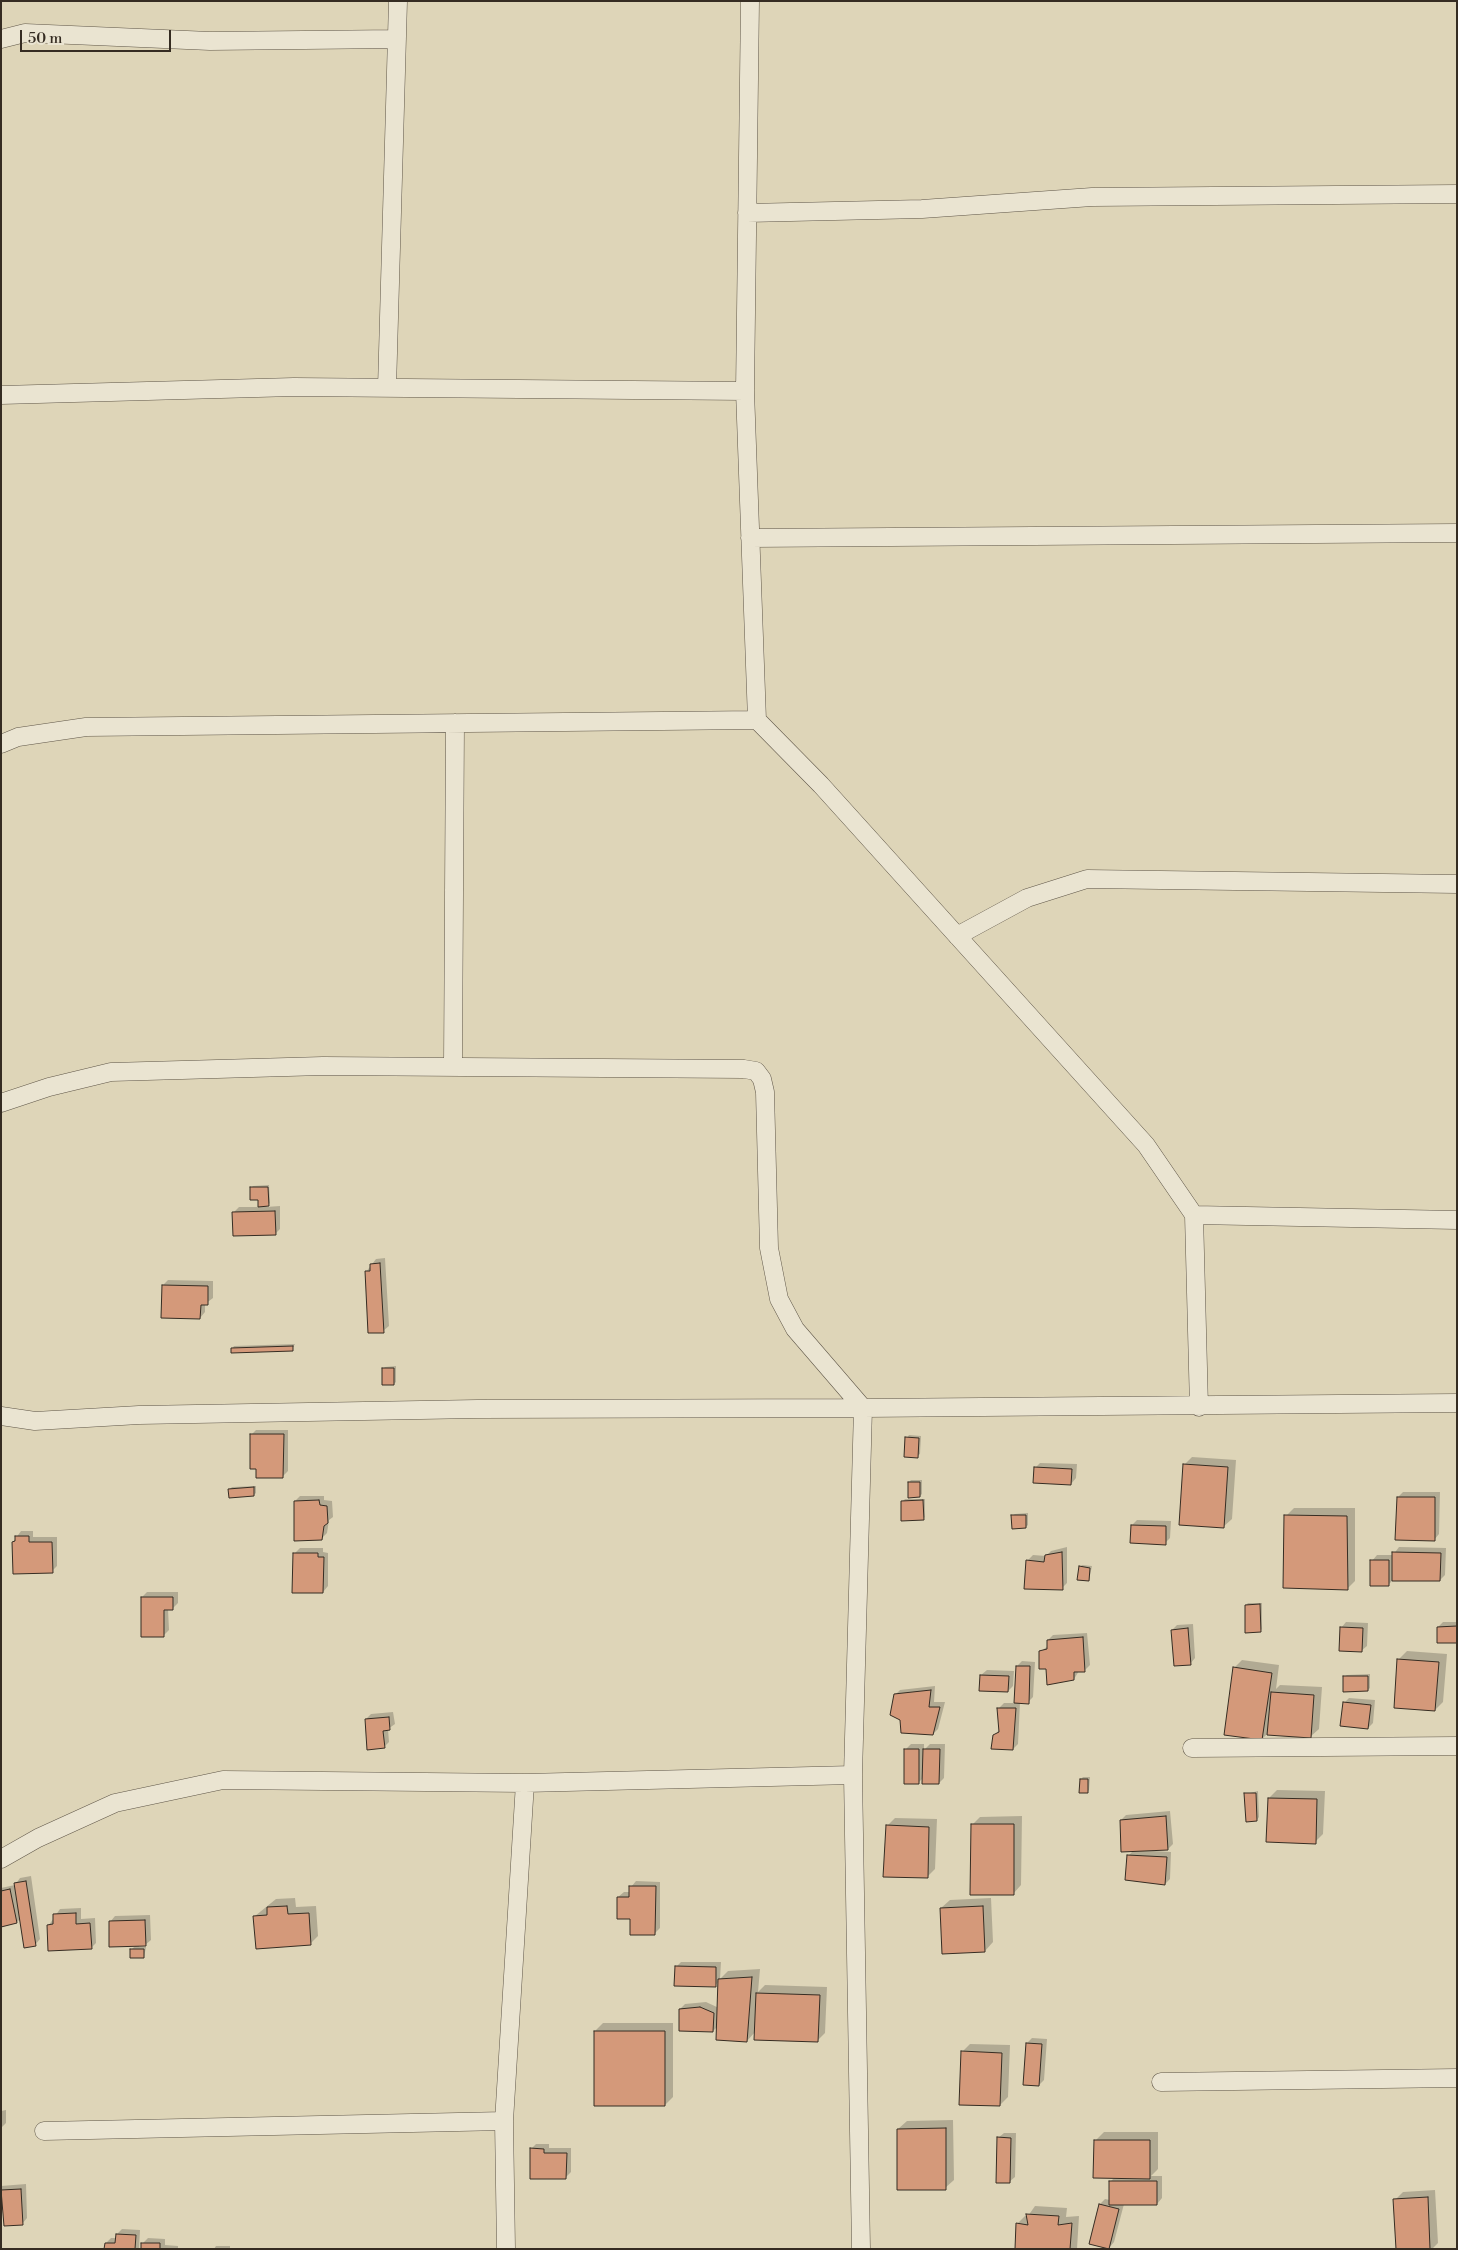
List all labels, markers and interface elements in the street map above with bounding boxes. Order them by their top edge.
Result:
scale bar [22,20,174,52]
text: 50 m [28,29,62,48]

